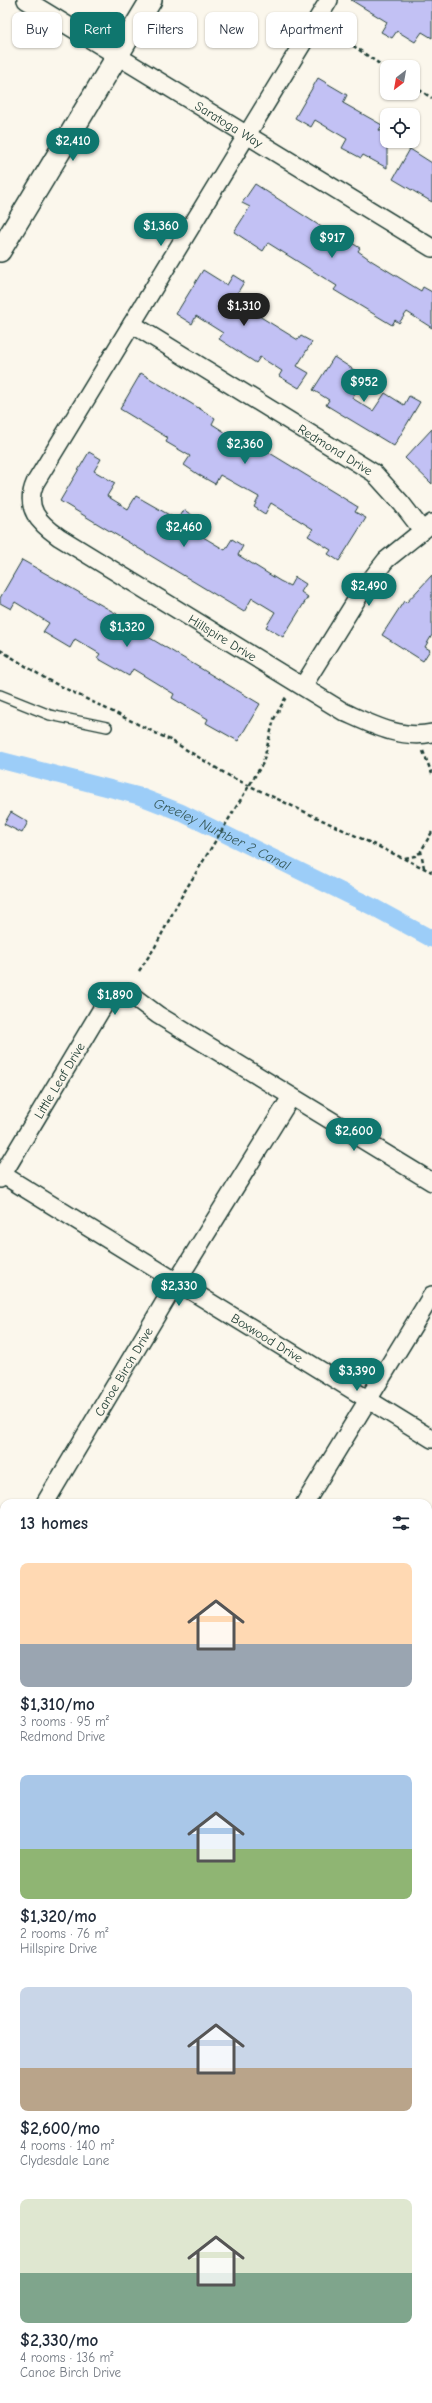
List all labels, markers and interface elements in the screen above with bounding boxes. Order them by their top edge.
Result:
chip: Buy [12,12,62,48]
chip: Rent [70,12,125,48]
chip: Filters [133,12,197,48]
chip: New [205,12,258,48]
chip: Apartment [266,12,357,48]
north arrow [380,60,420,100]
map controls [380,60,420,148]
street label: Saratoga Way [192,98,266,151]
button: locate [380,108,420,148]
pin: $2,410 [40,128,106,162]
text: $2,410 [55,133,91,148]
pin: $1,360 [128,213,194,247]
text: $1,360 [143,218,179,233]
pin: $917 [308,225,356,259]
text: $917 [319,230,345,245]
pin: $1,310 [211,293,277,327]
text: $1,310 [227,298,261,313]
pin: $952 [340,369,388,403]
text: $952 [350,374,378,389]
street label: Redmond Drive [295,421,376,478]
pin: $2,360 [212,431,278,465]
text: $2,360 [226,436,264,451]
pin: $2,460 [151,514,217,548]
text: $2,460 [165,519,203,534]
pin: $2,490 [336,573,402,607]
text: $2,490 [350,578,388,593]
street label: Hillspire Drive [186,611,260,664]
pin: $1,320 [94,614,160,648]
text: $1,320 [109,619,145,634]
water label: Greeley Number 2 Canal [152,794,294,874]
pin: $1,890 [82,982,148,1016]
text: $1,890 [97,987,133,1002]
street label: Little Leaf Drive [30,1039,88,1121]
pin: $2,600 [321,1118,387,1152]
text: $2,600 [335,1123,373,1138]
pin: $2,330 [146,1273,212,1307]
text: $2,330 [160,1278,198,1293]
street label: Boxwood Drive [229,1310,306,1366]
street label: Canoe Birch Drive [91,1324,156,1419]
pin: $3,390 [324,1358,390,1392]
text: $3,390 [338,1363,376,1378]
icon: filters [390,1512,412,1534]
text: 13 homes [20,1514,88,1533]
icon: home [180,1589,252,1661]
text: $1,310/mo [20,1695,95,1714]
text: 3 rooms · 95 m² [20,1714,109,1729]
text: Redmond Drive [20,1729,105,1744]
icon: home [180,1801,252,1873]
text: $1,320/mo [20,1907,97,1926]
text: 2 rooms · 76 m² [20,1926,108,1941]
text: Hillspire Drive [20,1941,97,1956]
icon: home [180,2013,252,2085]
text: $2,600/mo [20,2119,100,2138]
text: 4 rooms · 140 m² [20,2138,114,2153]
text: Clydesdale Lane [20,2153,109,2168]
icon: home [180,2225,252,2297]
text: $2,330/mo [20,2331,98,2350]
text: 4 rooms · 136 m² [20,2350,114,2365]
text: Canoe Birch Drive [20,2365,121,2380]

